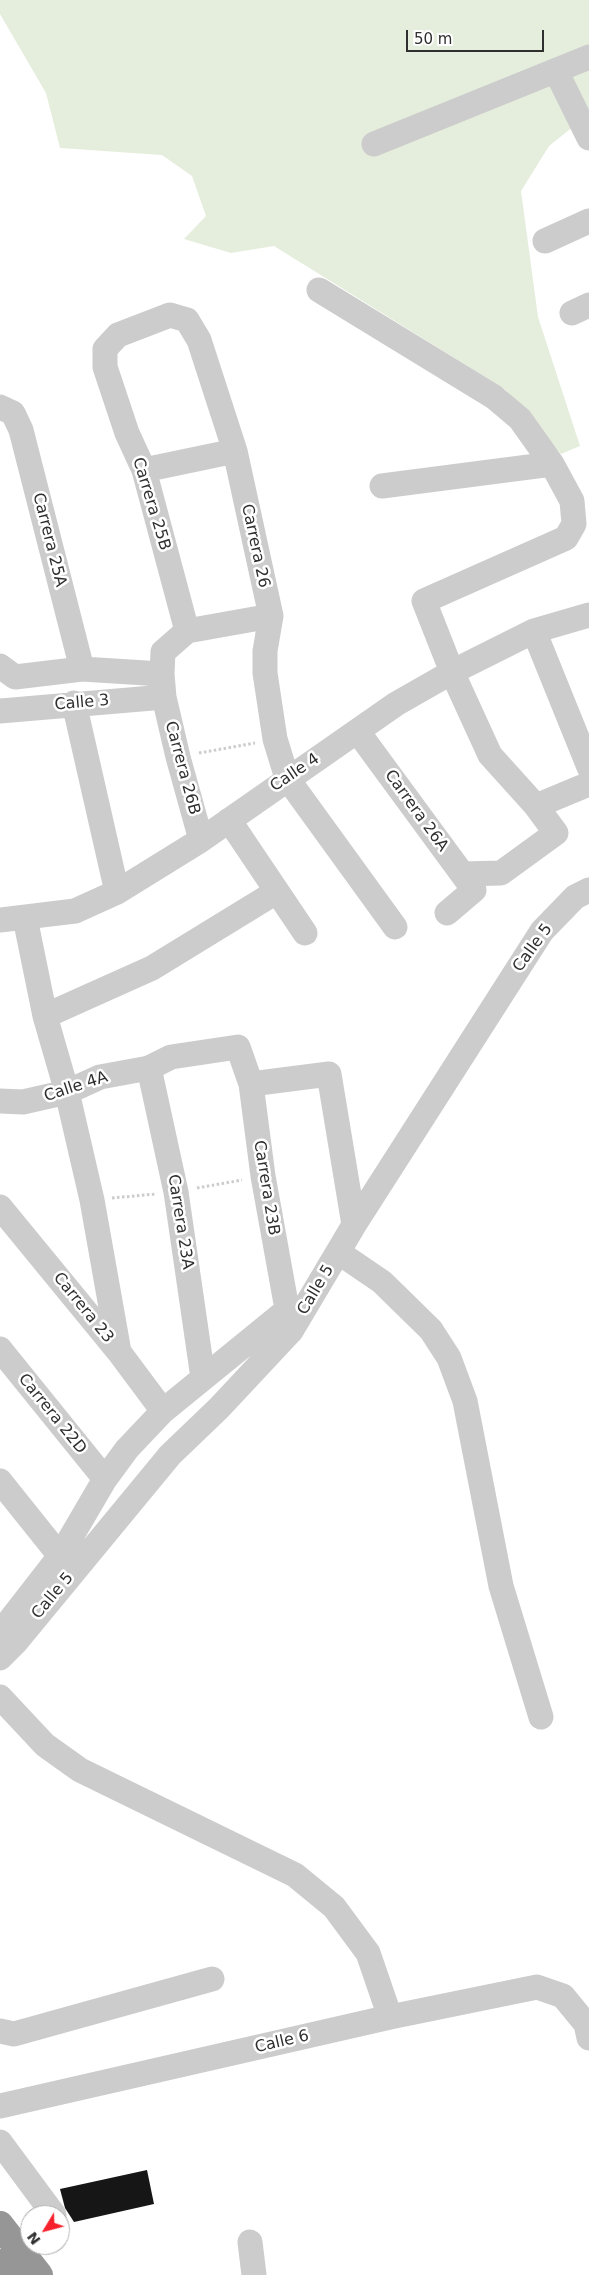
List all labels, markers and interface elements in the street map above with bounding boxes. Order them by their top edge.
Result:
scale bar [409,20,546,52]
text: 50 m [414,30,452,48]
street label: Carrera 25B [128,455,174,553]
street label: Carrera 25A [28,491,70,589]
street label: Carrera 26 [237,502,273,590]
street label: Calle 3 [54,691,110,715]
street label: Carrera 26B [160,719,204,817]
street label: Calle 4 [267,750,323,796]
street label: Carrera 26A [380,766,452,856]
street label: Calle 5 [509,920,557,976]
street label: Calle 4A [42,1068,110,1106]
street label: Carrera 23B [249,1139,283,1237]
street label: Carrera 23A [163,1173,197,1271]
street label: Calle 5 [294,1261,338,1319]
street label: Carrera 23 [49,1269,117,1347]
street label: Carrera 22D [14,1370,90,1458]
street label: Calle 5 [28,1569,78,1623]
street label: Calle 6 [253,2026,311,2058]
north arrow [20,2205,70,2255]
text: N [24,2229,44,2248]

